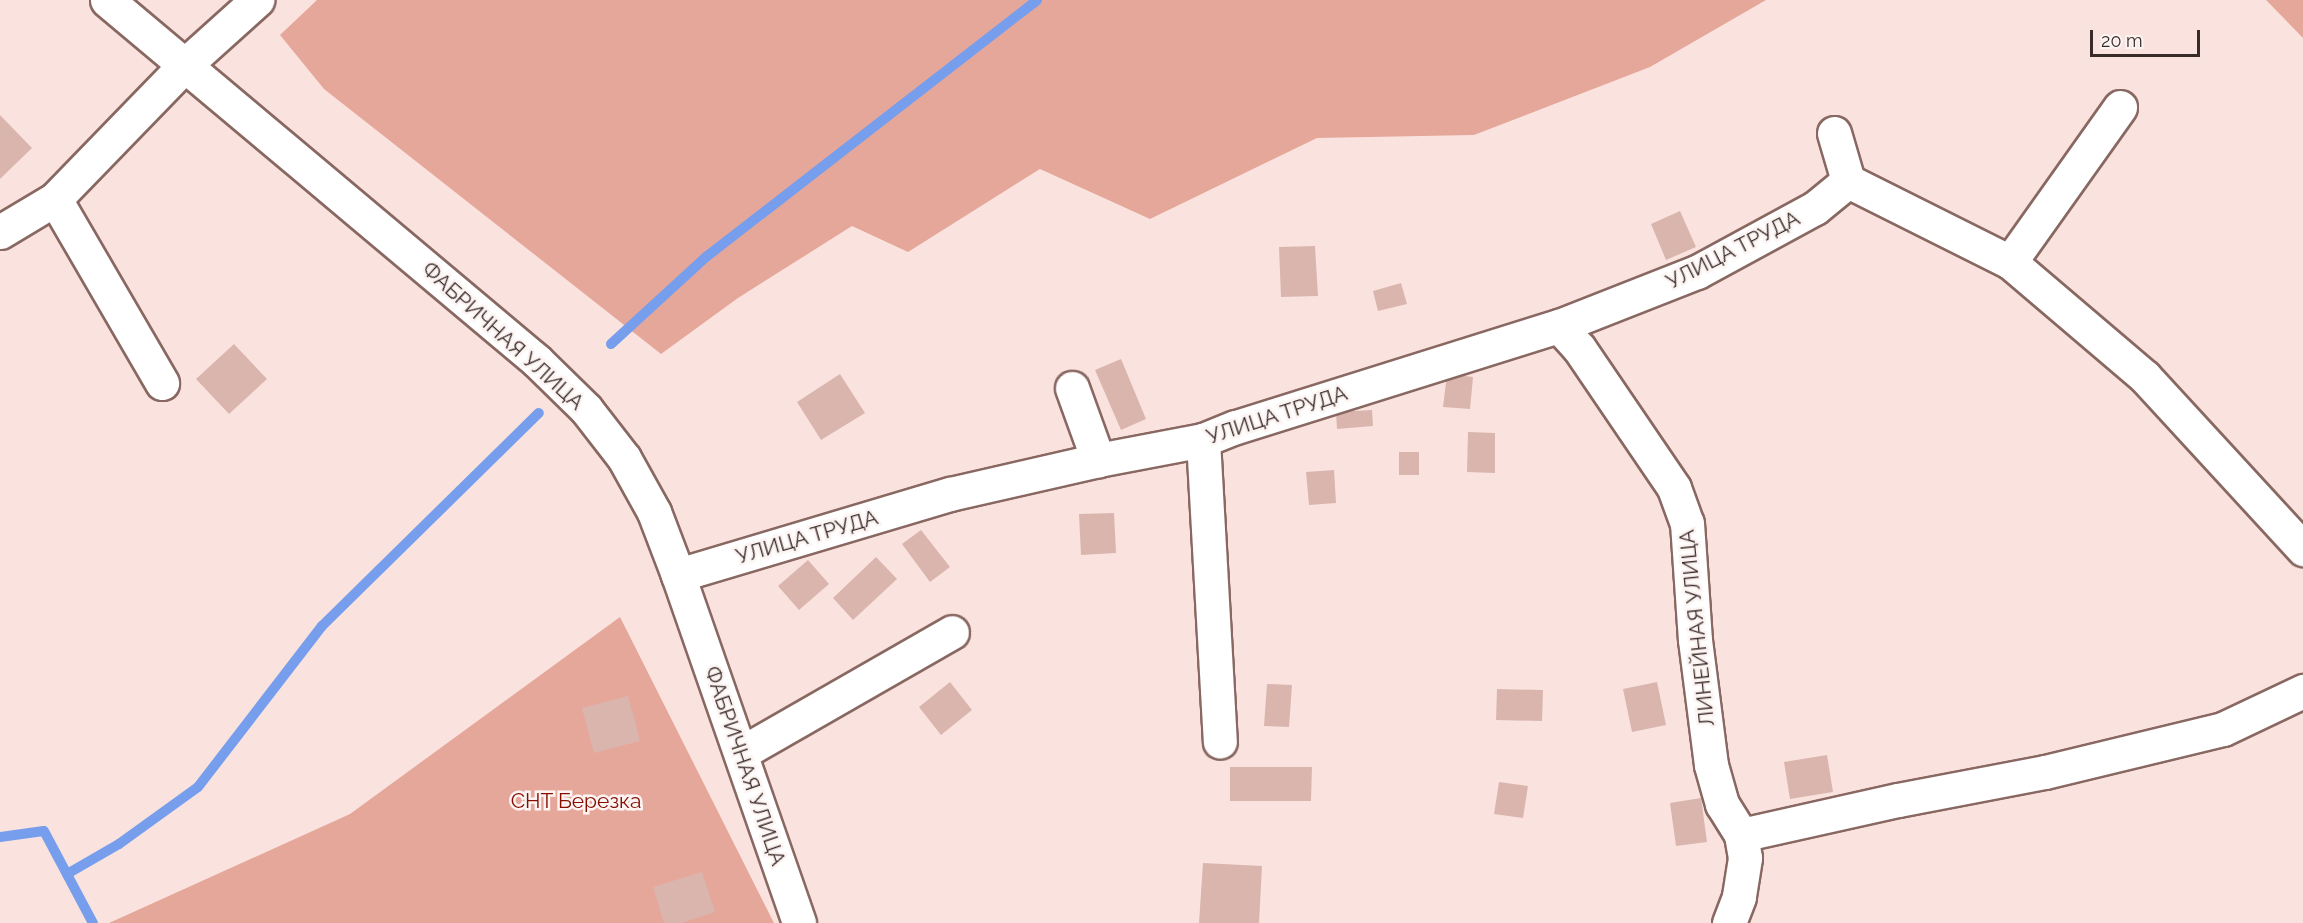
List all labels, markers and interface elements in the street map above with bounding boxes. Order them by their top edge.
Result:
scale bar [2093,18,2202,56]
text: 20 m [2101,30,2143,51]
street label: УЛИЦА ТРУДА [1661,205,1805,295]
street label: ФАБРИЧНАЯ УЛИЦА [417,257,589,415]
street label: УЛИЦА ТРУДА [1203,380,1351,450]
street label: УЛИЦА ТРУДА [732,505,882,569]
street label: ЛИНЕЙНАЯ УЛИЦА [1674,528,1720,728]
street label: ФАБРИЧНАЯ УЛИЦА [699,663,791,869]
park label: СНТ Березка [510,788,642,814]

